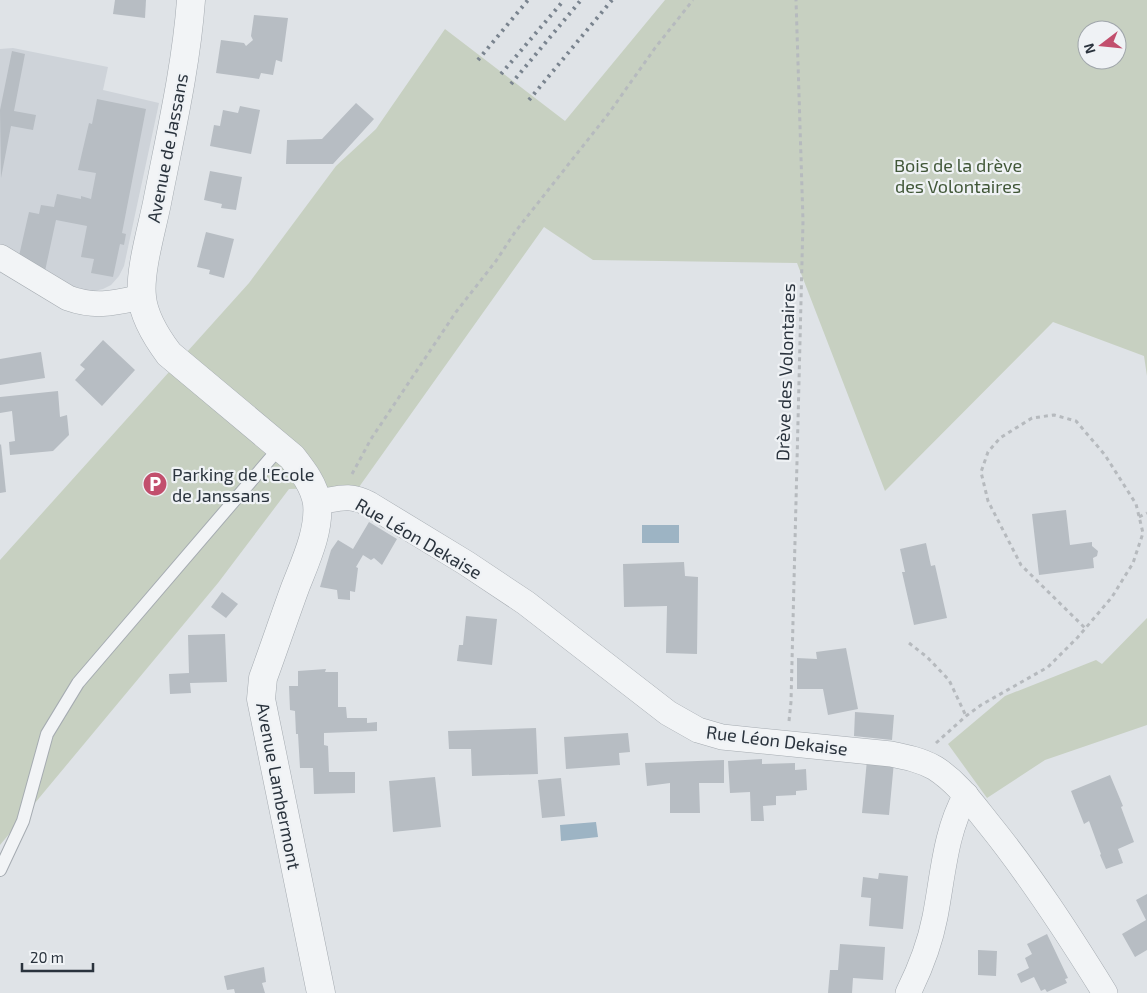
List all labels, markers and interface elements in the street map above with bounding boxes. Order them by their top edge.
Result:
north arrow [1077,20,1127,70]
text: N [1079,42,1099,56]
street label: Avenue de Jassans [142,71,192,225]
park label: Bois de la drève des Volontaires [894,154,1022,197]
street label: Drève des Volontaires [771,283,799,461]
place label: Parking de l'Ecole de Janssans [172,463,315,506]
parking icon: Parking de l'Ecole de Janssans [142,471,168,497]
street label: Rue Léon Dekaise [352,493,486,583]
street label: Avenue Lambermont [252,701,306,872]
street label: Rue Léon Dekaise [705,720,849,760]
scale bar [22,940,94,972]
text: 20 m [30,948,64,966]

